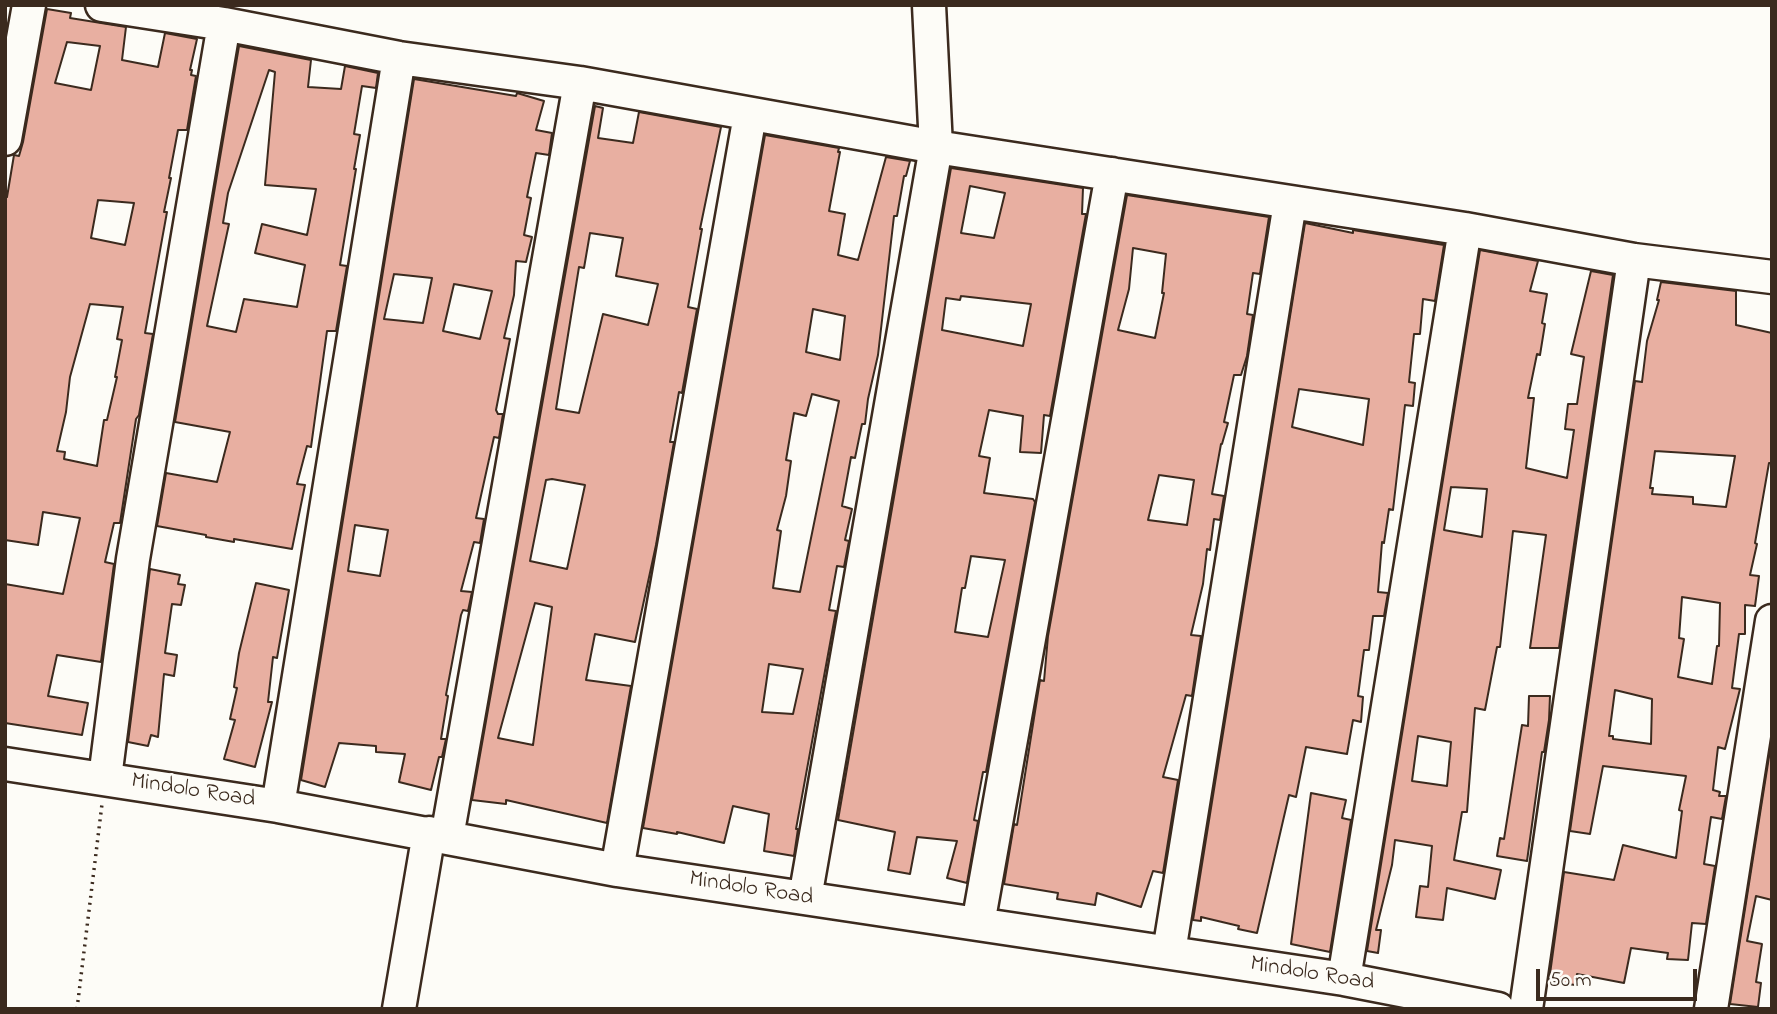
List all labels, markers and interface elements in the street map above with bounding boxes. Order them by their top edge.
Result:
street label: Mindolo Road [129,769,257,815]
street label: Mindolo Road [687,867,815,913]
street label: Mindolo Road [1248,952,1376,998]
scale bar [1539,954,1700,998]
text: 50 m [1549,966,1592,996]

